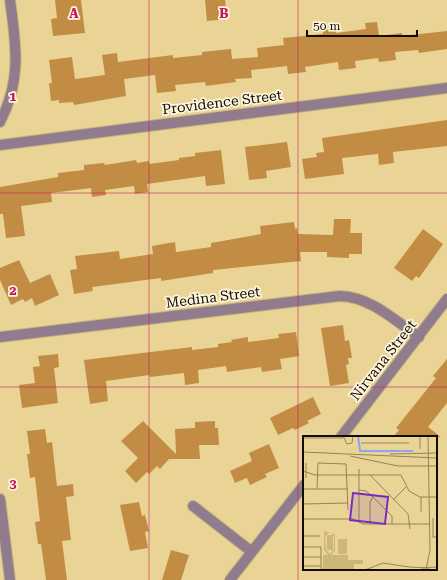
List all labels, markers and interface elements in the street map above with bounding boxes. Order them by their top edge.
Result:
text: A [69,6,79,21]
text: B [219,6,229,21]
scale bar [307,12,417,38]
text: 50 m [313,19,340,33]
street label: Providence Street [161,87,283,117]
text: 1 [9,89,17,104]
text: 2 [9,283,17,298]
street label: Medina Street [165,283,261,311]
street label: Nirvana Street [347,317,419,403]
inset map [303,436,437,570]
text: 3 [9,476,17,491]

